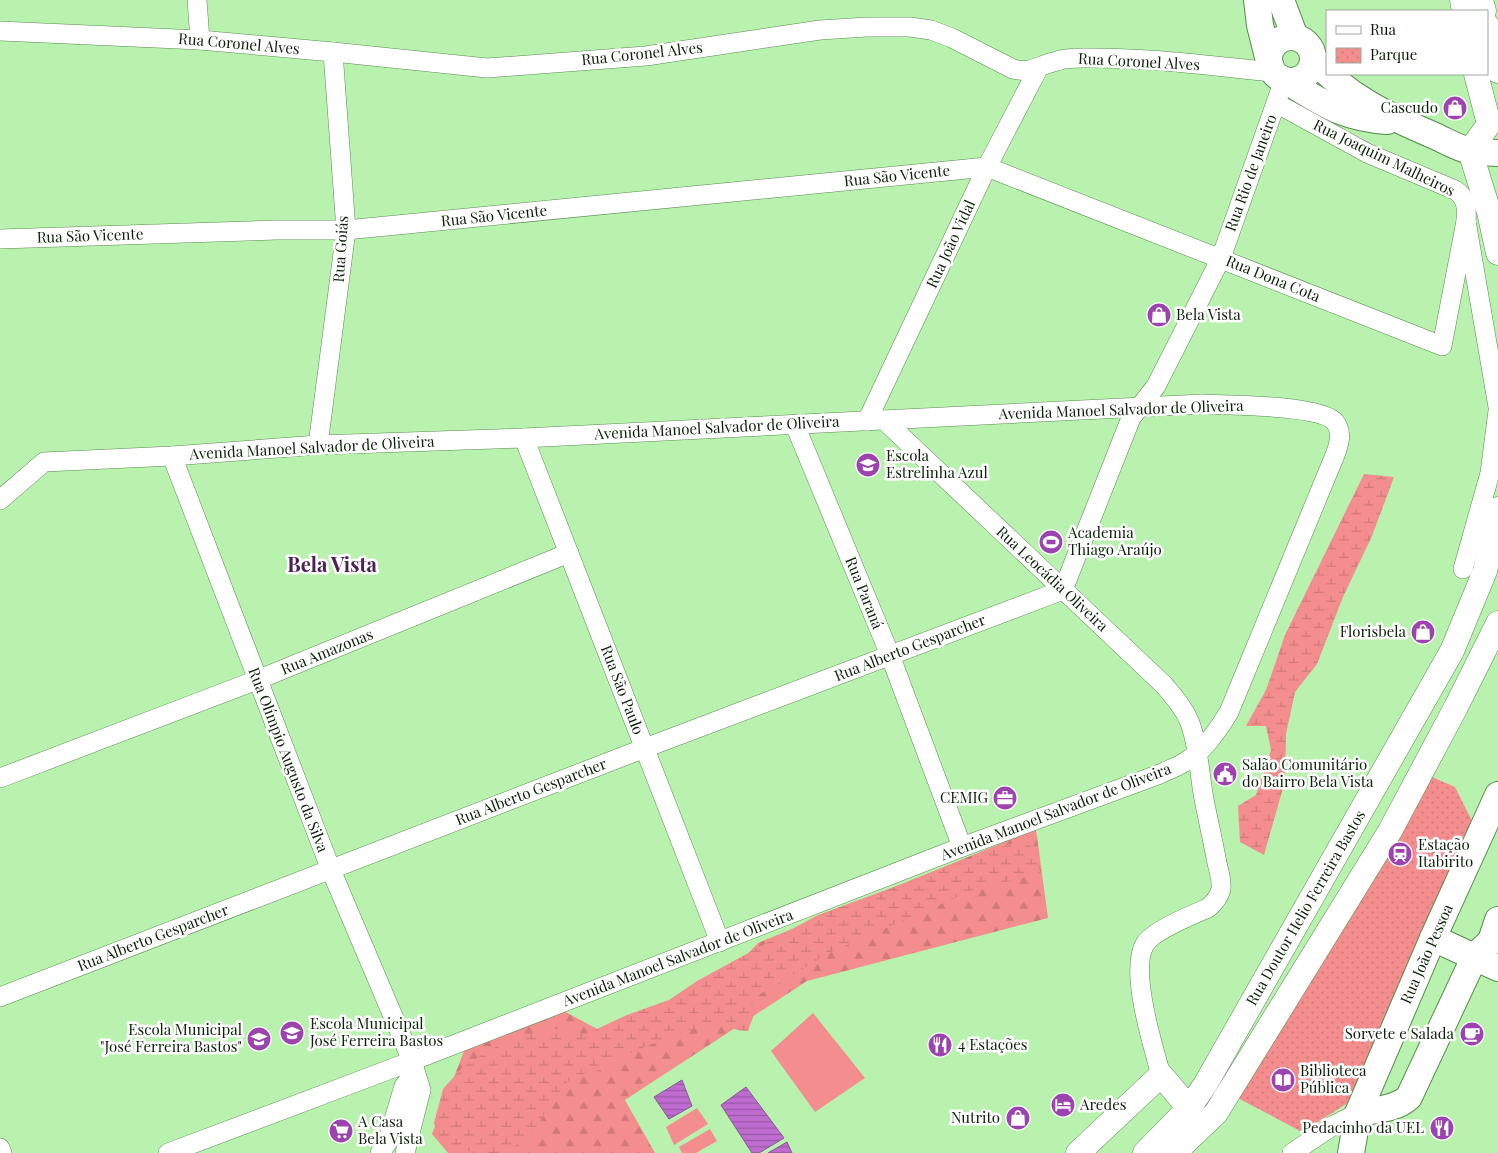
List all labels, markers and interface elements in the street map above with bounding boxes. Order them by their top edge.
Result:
legend [1326,10,1488,75]
text: Rua [1370,19,1396,39]
street label: Rua Coronel Alves [177,28,301,58]
street label: Rua Coronel Alves [580,37,704,69]
text: Parque [1370,44,1417,64]
street label: Rua Coronel Alves [1078,48,1200,74]
shop icon: Cascudo [1442,95,1468,121]
place label: Cascudo [1381,97,1438,117]
street label: Rua Rio de Janeiro [1220,111,1281,234]
street label: Rua Joaquim Malheiros [1310,114,1459,200]
street label: Rua São Vicente [843,159,951,191]
street label: Rua João Vidal [921,196,979,291]
street label: Rua São Vicente [440,199,548,231]
street label: Rua Goiás [328,215,352,283]
street label: Rua São Vicente [36,223,144,247]
street label: Rua Dona Cota [1223,250,1324,306]
shop icon: Bela Vista [1146,302,1172,328]
place label: Bela Vista [1176,304,1241,324]
street label: Avenida Manoel Salvador de Oliveira [997,395,1244,423]
street label: Avenida Manoel Salvador de Oliveira [593,411,840,443]
street label: Avenida Manoel Salvador de Oliveira [188,431,435,463]
place label: Escola Estrelinha Azul [886,445,988,482]
school or university icon: Escola Estrelinha Azul [855,452,881,478]
street label: Rua Leocádia Oliveira [992,521,1113,636]
place label: Academia Thiago Araújo [1067,522,1162,559]
sports icon: Academia Thiago Araújo [1038,529,1064,555]
district label: Bela Vista [287,550,377,577]
street label: Rua Paraná [841,554,889,632]
street label: Rua Alberto Gesparcher [831,609,988,685]
shop icon: Florisbela [1410,619,1436,645]
place label: Florisbela [1340,621,1407,641]
street label: Rua Amazonas [278,624,376,679]
street label: Rua São Paulo [597,642,649,737]
street label: Rua Olímpio Augusto da Silva [244,664,334,855]
street label: Rua Alberto Gesparcher [452,753,609,829]
place label: Salão Comunitário do Bairro Bela Vista [1242,754,1374,791]
street label: Avenida Manoel Salvador de Oliveira [937,758,1174,865]
public building icon: Salão Comunitário do Bairro Bela Vista [1212,761,1238,787]
office icon: CEMIG [992,785,1018,811]
place label: CEMIG [940,787,988,807]
street label: Rua Doutor Helio Ferreira Bastos [1241,806,1369,1009]
place label: Estação Itabirito [1418,834,1473,871]
station icon: Estação Itabirito [1387,841,1413,867]
street label: Rua Alberto Gesparcher [74,899,231,975]
street label: Rua João Pessoa [1395,900,1457,1007]
street label: Avenida Manoel Salvador de Oliveira [559,904,796,1011]
place label: Escola Municipal José Ferreira Bastos [309,1013,443,1050]
place label: Escola Municipal "José Ferreira Bastos" [100,1019,242,1056]
school or university icon: Escola Municipal José Ferreira Bastos [279,1020,305,1046]
cafe icon: Sorvete e Salada [1459,1021,1485,1047]
place label: Sorvete e Salada [1345,1023,1455,1043]
school or university icon: Escola Municipal "José Ferreira Bastos" [246,1026,272,1052]
restaurant icon: 4 Estações [927,1032,953,1058]
place label: 4 Estações [958,1034,1028,1054]
place label: Biblioteca Pública [1300,1060,1367,1097]
library icon: Biblioteca Pública [1270,1067,1296,1093]
hotel icon: Aredes [1050,1092,1076,1118]
place label: Aredes [1079,1094,1126,1114]
shop icon: Nutrito [1005,1105,1031,1131]
place label: Nutrito [951,1107,1000,1127]
place label: A Casa Bela Vista [357,1111,423,1148]
restaurant icon: Pedacinho da UEL [1429,1115,1455,1141]
place label: Pedacinho da UEL [1302,1117,1424,1137]
supermarket icon: A Casa Bela Vista [328,1118,354,1144]

